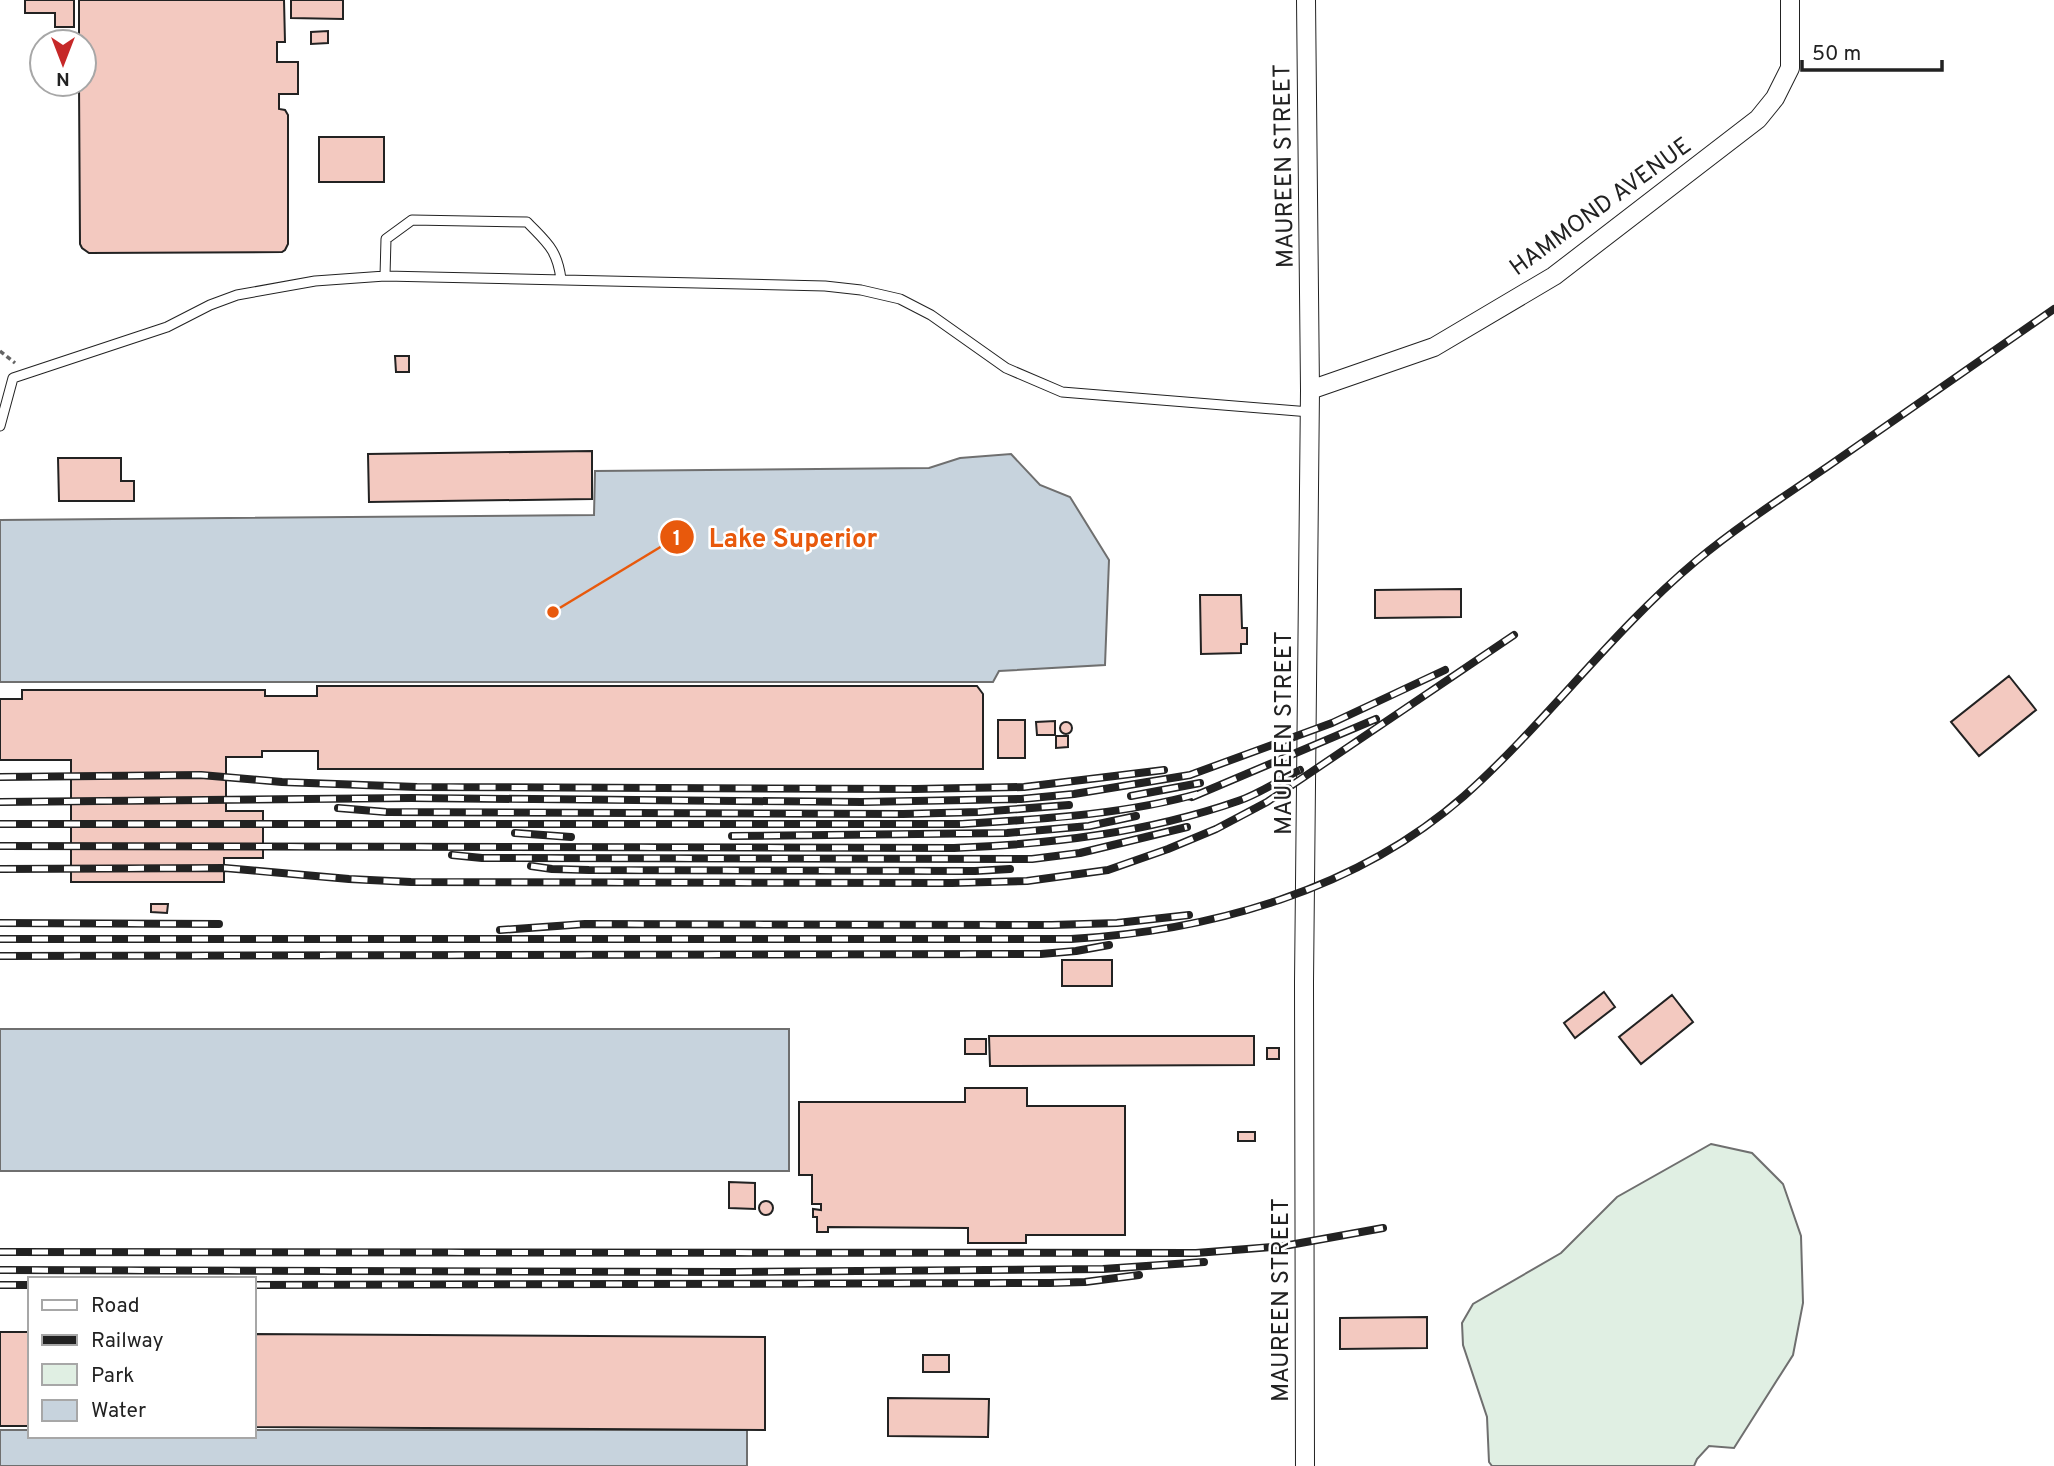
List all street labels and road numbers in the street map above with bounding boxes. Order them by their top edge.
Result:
street label: MAUREEN STREET [1268,64,1302,268]
street label: HAMMOND AVENUE [1504,132,1698,284]
street label: MAUREEN STREET [1270,631,1300,835]
street label: MAUREEN STREET [1267,1198,1297,1402]

